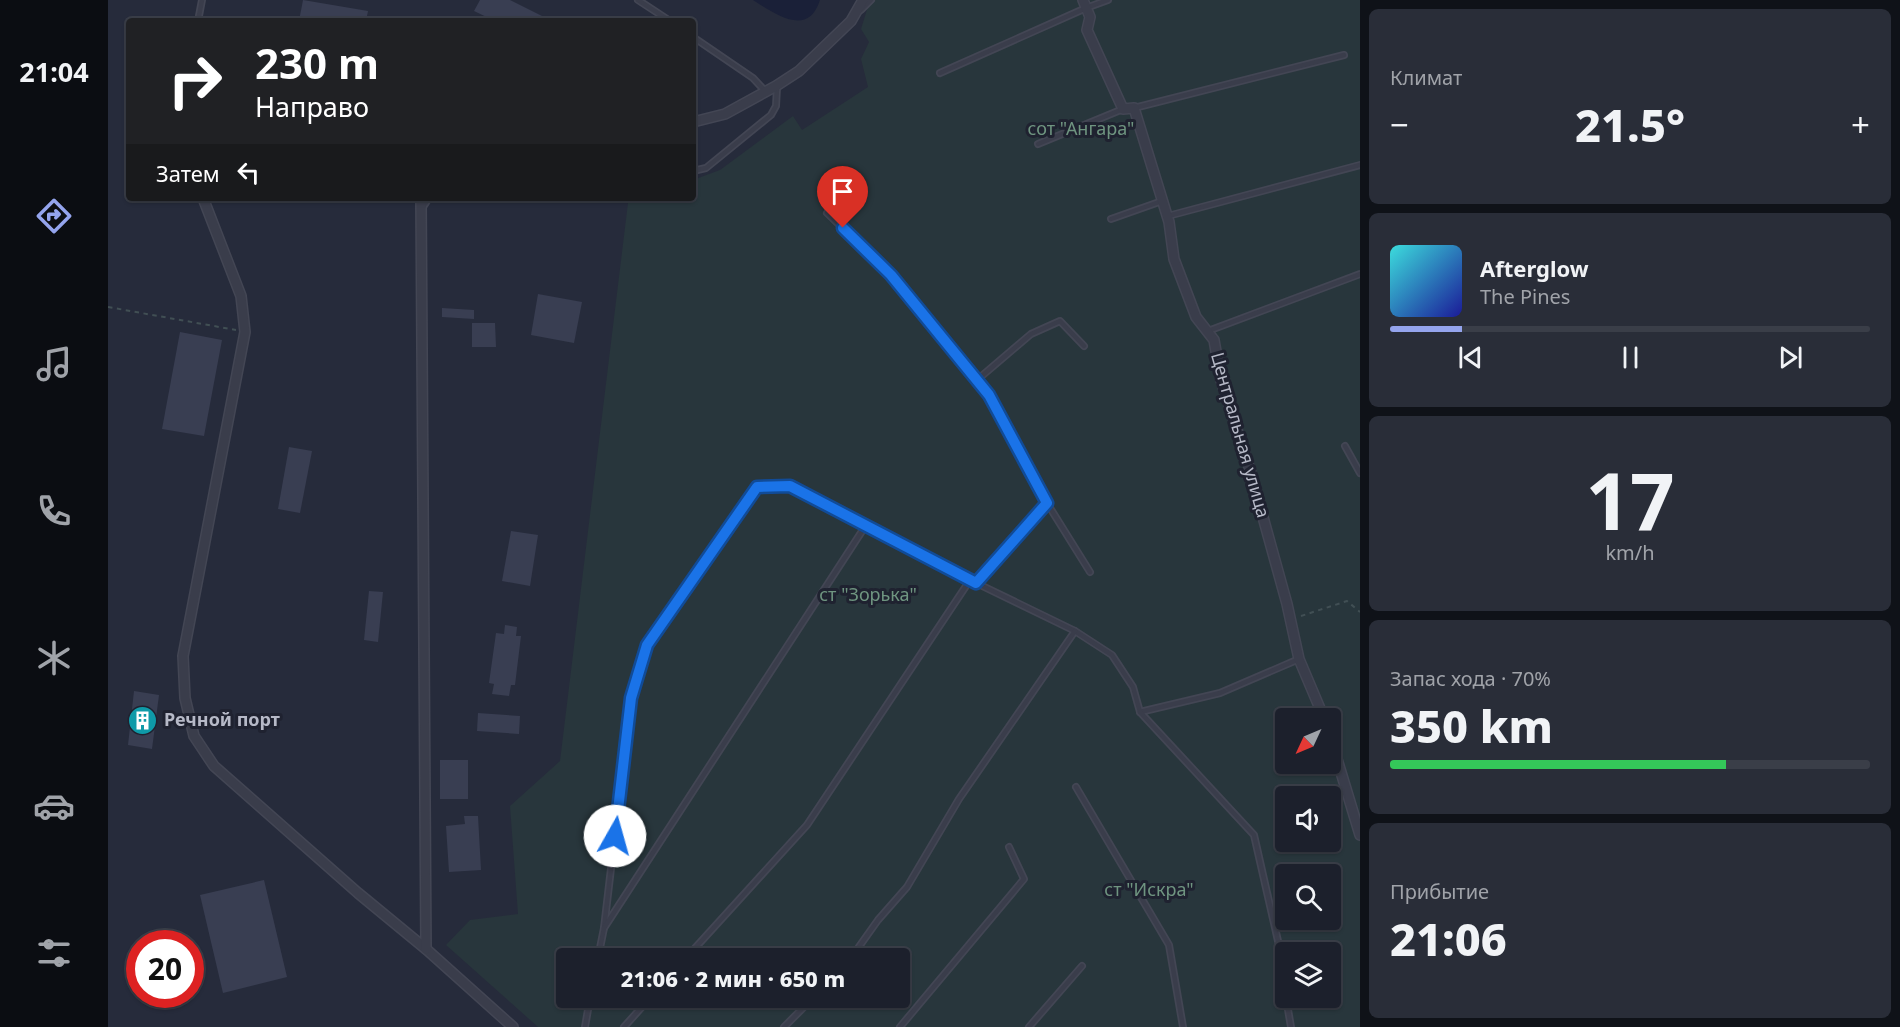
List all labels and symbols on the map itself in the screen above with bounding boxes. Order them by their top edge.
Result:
park label: сот "Ангара" [1028,116,1134,140]
pin [817,166,868,228]
street label: Центральная улица [1206,349,1276,520]
park label: ст "Зорька" [819,582,917,606]
building icon: Речной порт [127,704,159,736]
place label: Речной порт [164,707,280,731]
north arrow [1275,708,1341,774]
position arrow [583,804,647,868]
park label: ст "Искра" [1104,877,1194,901]
speed limit sign: 20 [126,930,204,1008]

